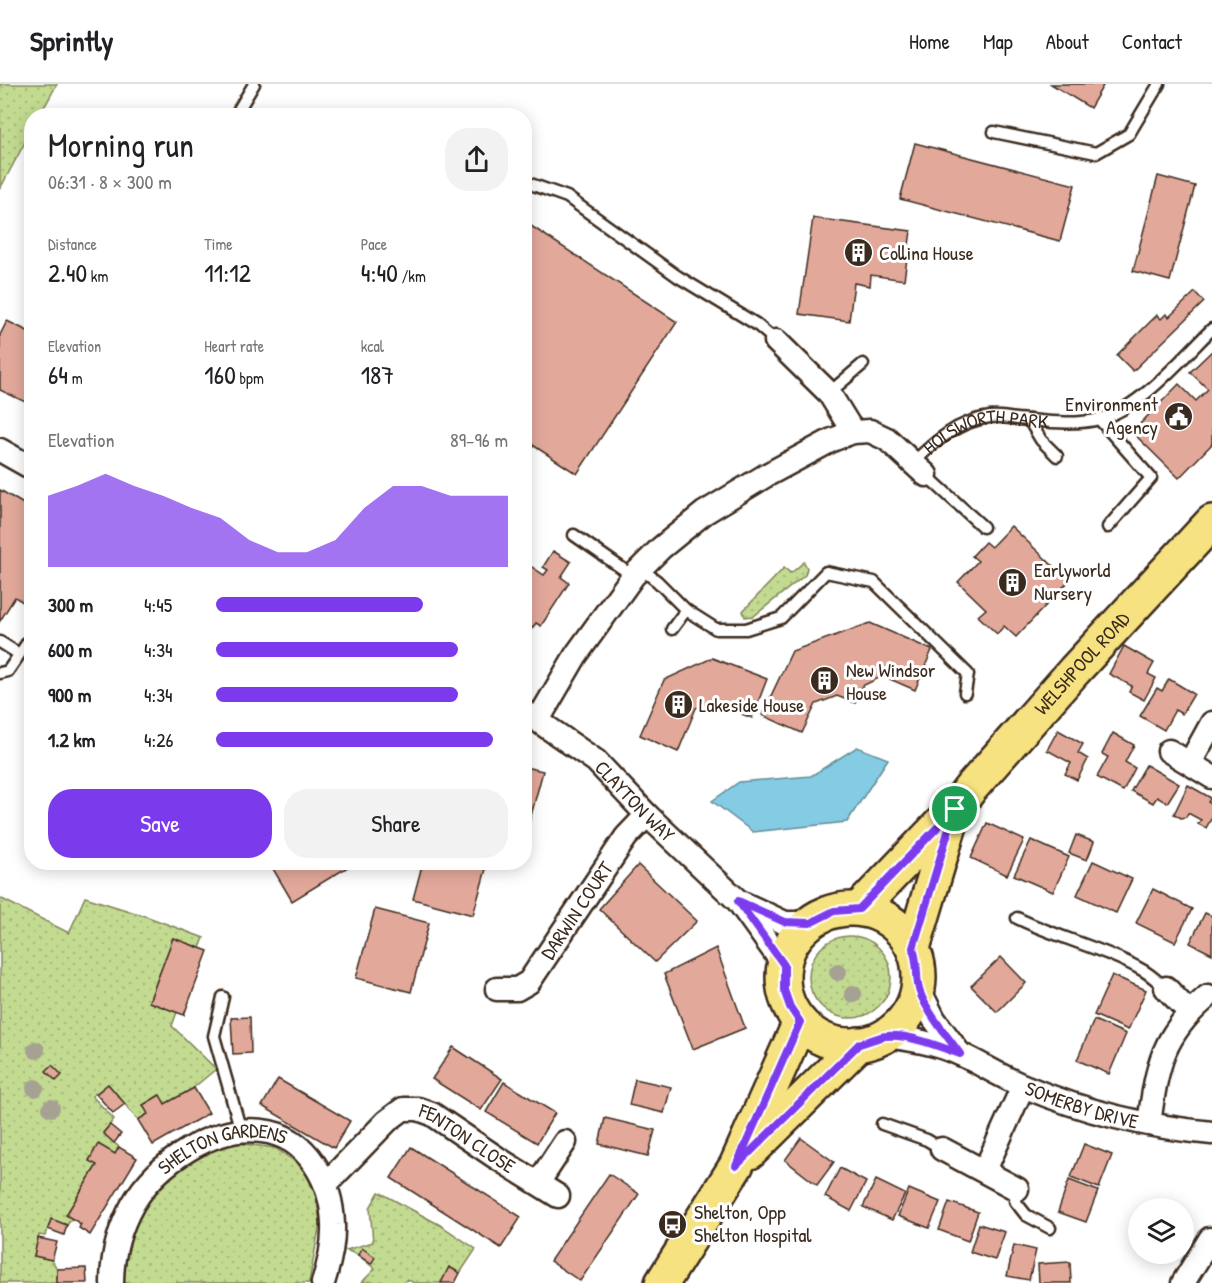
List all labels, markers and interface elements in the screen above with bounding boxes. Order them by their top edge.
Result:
text: Sprintly [30,22,113,60]
text: Home [909,27,950,56]
text: Map [983,27,1013,56]
text: About [1046,27,1089,56]
text: Contact [1122,27,1182,56]
text: Morning run [48,123,194,167]
button: share [445,128,508,191]
text: 06:31 · 8 × 300 m [48,168,172,195]
text: Distance [48,233,97,255]
text: Time [204,233,233,255]
text: Pace [361,233,387,255]
building icon: Collina House [842,237,874,269]
place label: Collina House [879,239,974,266]
text: 2.40 [48,255,87,290]
text: 11:12 [204,255,251,290]
text: 4:40 [361,255,398,290]
text: km [87,265,108,287]
text: /km [398,265,426,287]
text: Elevation [48,335,101,357]
text: Heart rate [204,335,264,357]
text: kcal [361,335,384,357]
text: 64 [48,357,68,392]
text: 160 [204,357,236,392]
text: 187 [361,357,394,392]
text: m [68,367,83,389]
text: bpm [236,367,264,389]
place label: Environment Agency [1065,390,1159,440]
public building icon: Environment Agency [1163,400,1195,432]
street label: HOLSWORTH PARK [917,402,1050,460]
text: Elevation [48,426,114,453]
text: 89–96 m [450,426,508,453]
place label: Earlyworld Nursery [1034,556,1111,606]
building icon: Earlyworld Nursery [997,566,1029,598]
text: 300 m [48,591,93,618]
text: 4:45 [144,591,172,618]
street label: WELSHPOOL ROAD [1028,605,1136,720]
text: 600 m [48,636,92,663]
text: 4:34 [144,636,173,663]
place label: New Windsor House [846,656,936,706]
building icon: New Windsor House [809,665,841,697]
text: 900 m [48,681,91,708]
text: 4:34 [144,681,173,708]
building icon: Lakeside House [662,689,694,721]
place label: Lakeside House [699,691,804,718]
text: 1.2 km [48,726,95,753]
text: 4:26 [144,726,173,753]
street label: CLAYTON WAY [589,754,681,847]
pin [929,783,980,834]
button: Save [48,789,272,858]
button: Share [284,789,508,858]
icon: arrive [938,792,971,825]
street label: DARWIN COURT [534,855,619,964]
street label: SOMERBY DRIVE [1021,1074,1141,1135]
street label: FENTON CLOSE [415,1096,521,1179]
street label: SHELTON GARDENS [151,1116,292,1180]
place label: Shelton, Opp Shelton Hospital [694,1198,812,1248]
map controls [1128,1198,1194,1264]
button: layers [1128,1198,1194,1264]
bus stop icon: Shelton, Opp Shelton Hospital [657,1208,689,1240]

